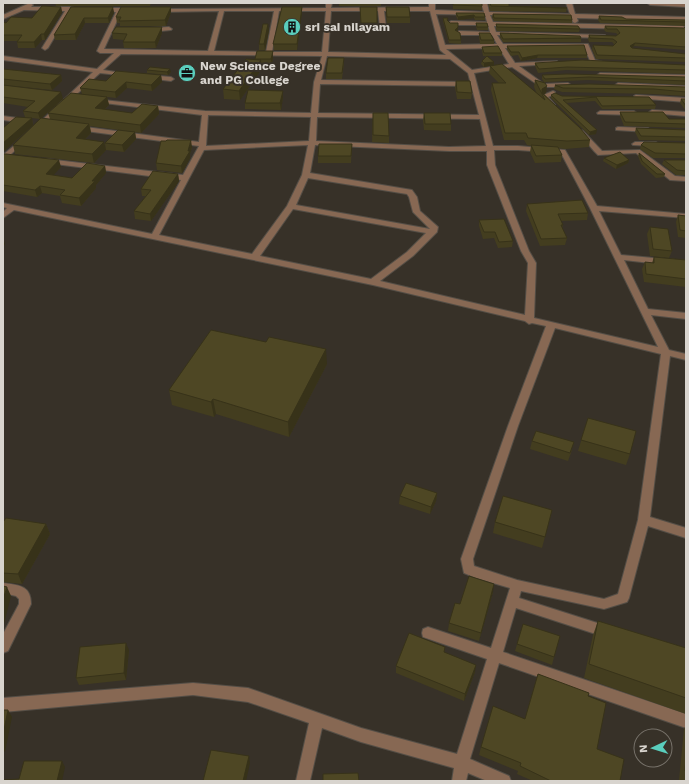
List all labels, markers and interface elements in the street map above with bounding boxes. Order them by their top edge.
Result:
building icon: sri sai nilayam [282,17,302,37]
place label: sri sai nilayam [305,20,390,34]
place label: New Science Degree and PG College [200,59,321,87]
office icon: New Science Degree and PG College [177,63,197,83]
north arrow [633,728,673,768]
text: N [637,744,650,753]

